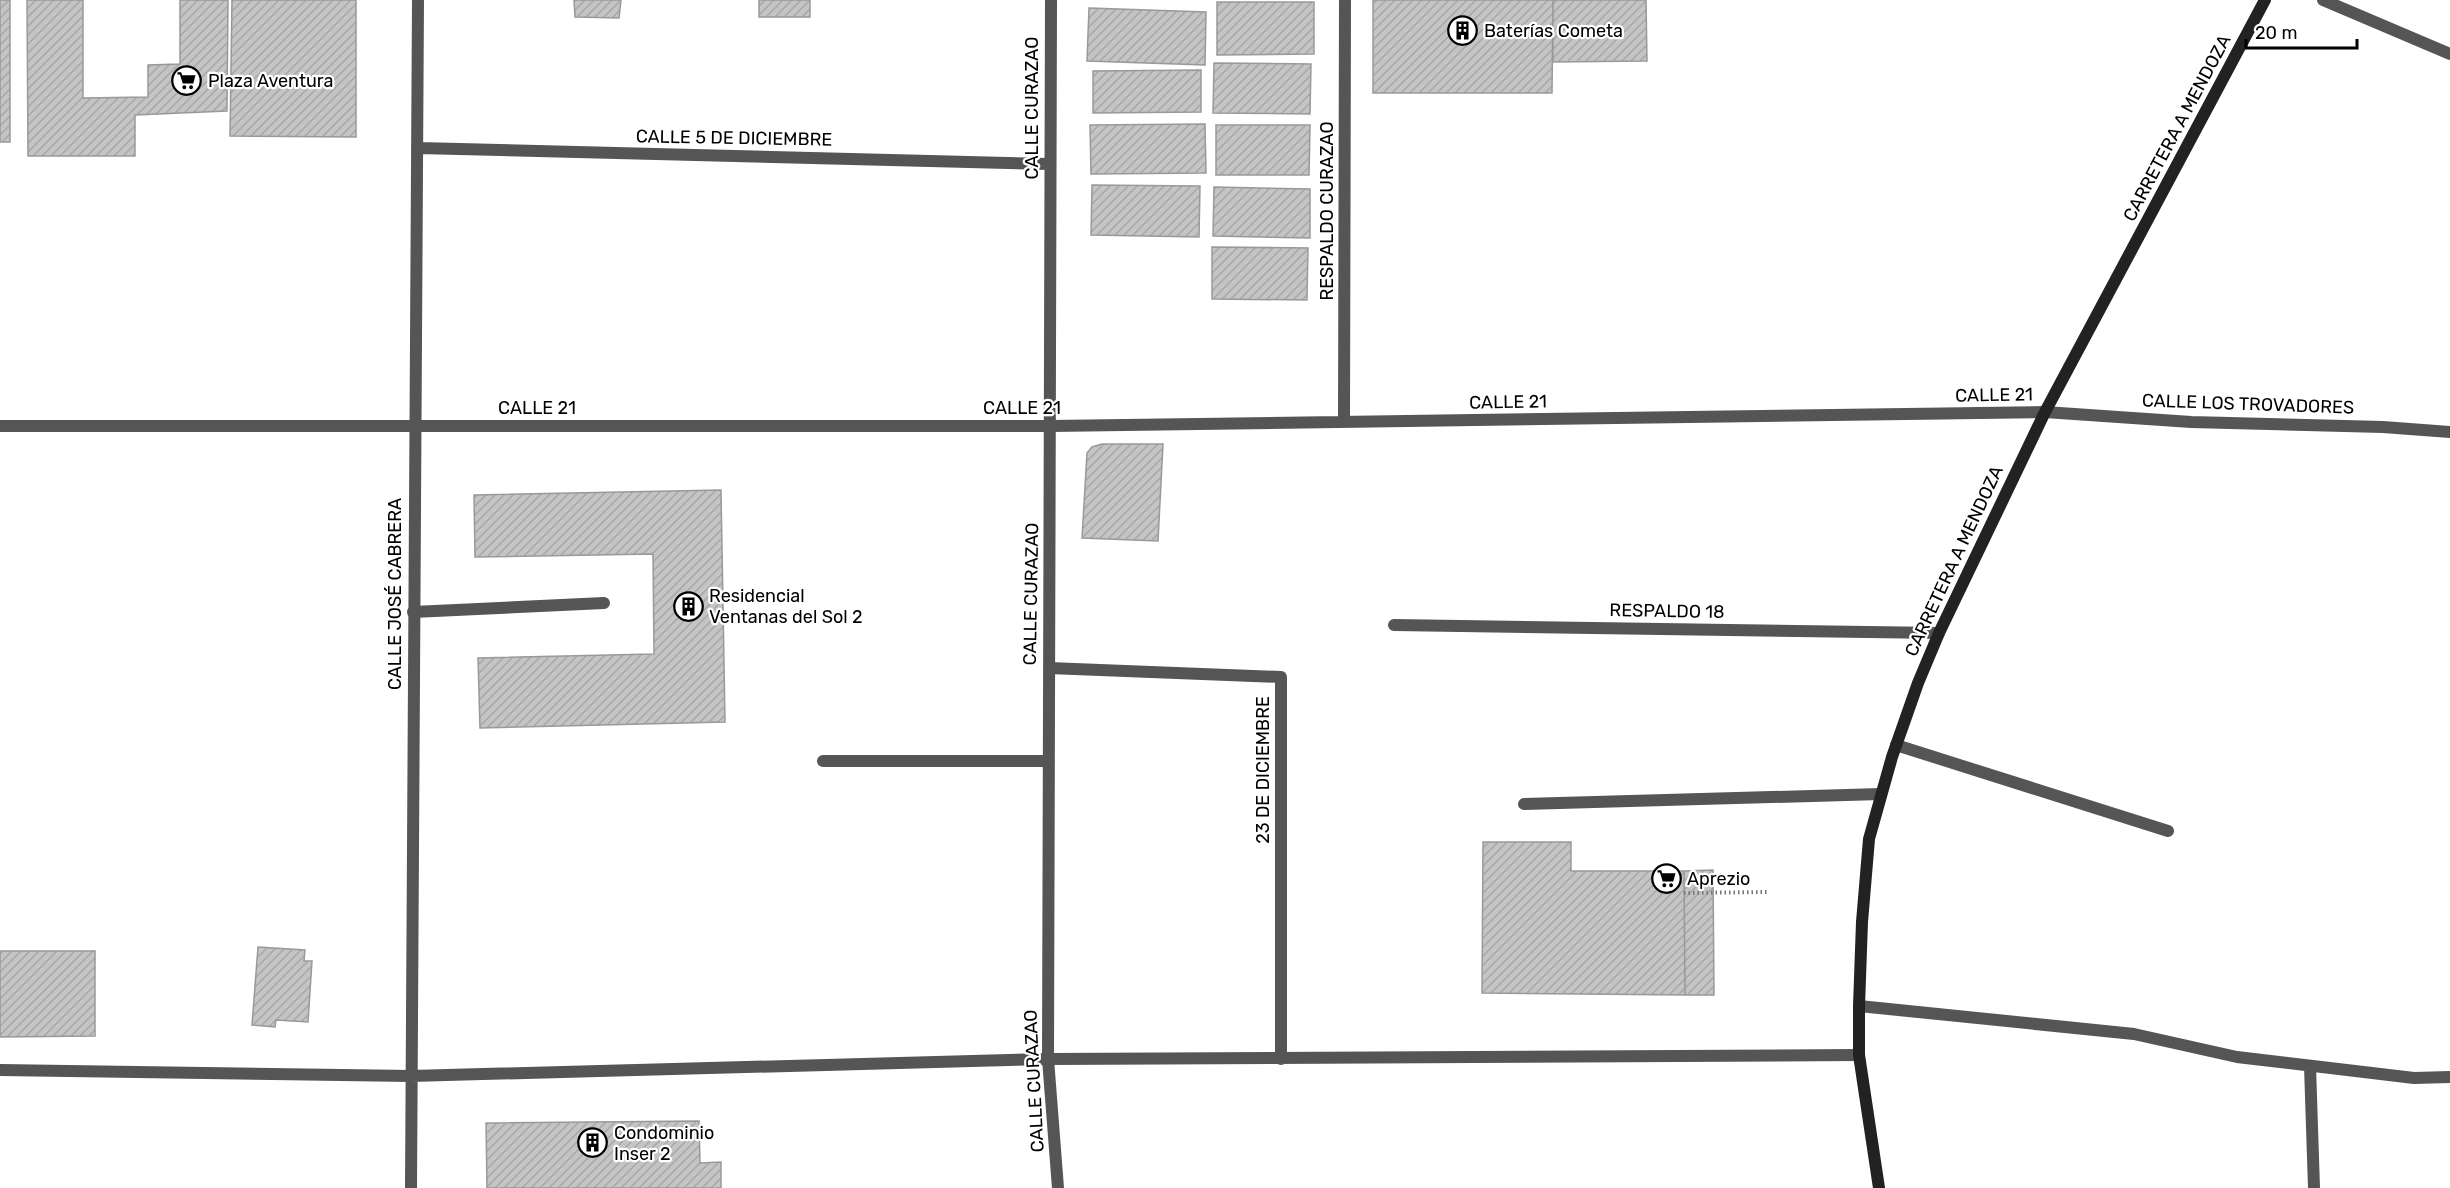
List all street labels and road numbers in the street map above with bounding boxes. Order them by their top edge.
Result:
street label: CARRETERA A MENDOZA [2118,31,2236,225]
street label: CALLE CURAZAO [1021,37,1043,179]
street label: RESPALDO CURAZAO [1316,121,1338,301]
street label: CALLE 5 DE DICIEMBRE [636,125,832,151]
street label: CALLE 21 [1955,383,2033,407]
street label: CALLE LOS TROVADORES [2142,389,2354,419]
street label: CALLE 21 [1469,390,1547,414]
street label: CALLE 21 [498,397,576,419]
street label: CALLE 21 [983,397,1061,419]
street label: CARRETERA A MENDOZA [1900,462,2008,660]
street label: CALLE JOSÉ CABRERA [384,498,406,690]
street label: CALLE CURAZAO [1019,522,1043,666]
street label: RESPALDO 18 [1609,599,1725,623]
street label: 23 DE DICIEMBRE [1252,696,1274,844]
street label: CALLE CURAZAO [1019,1009,1049,1153]

